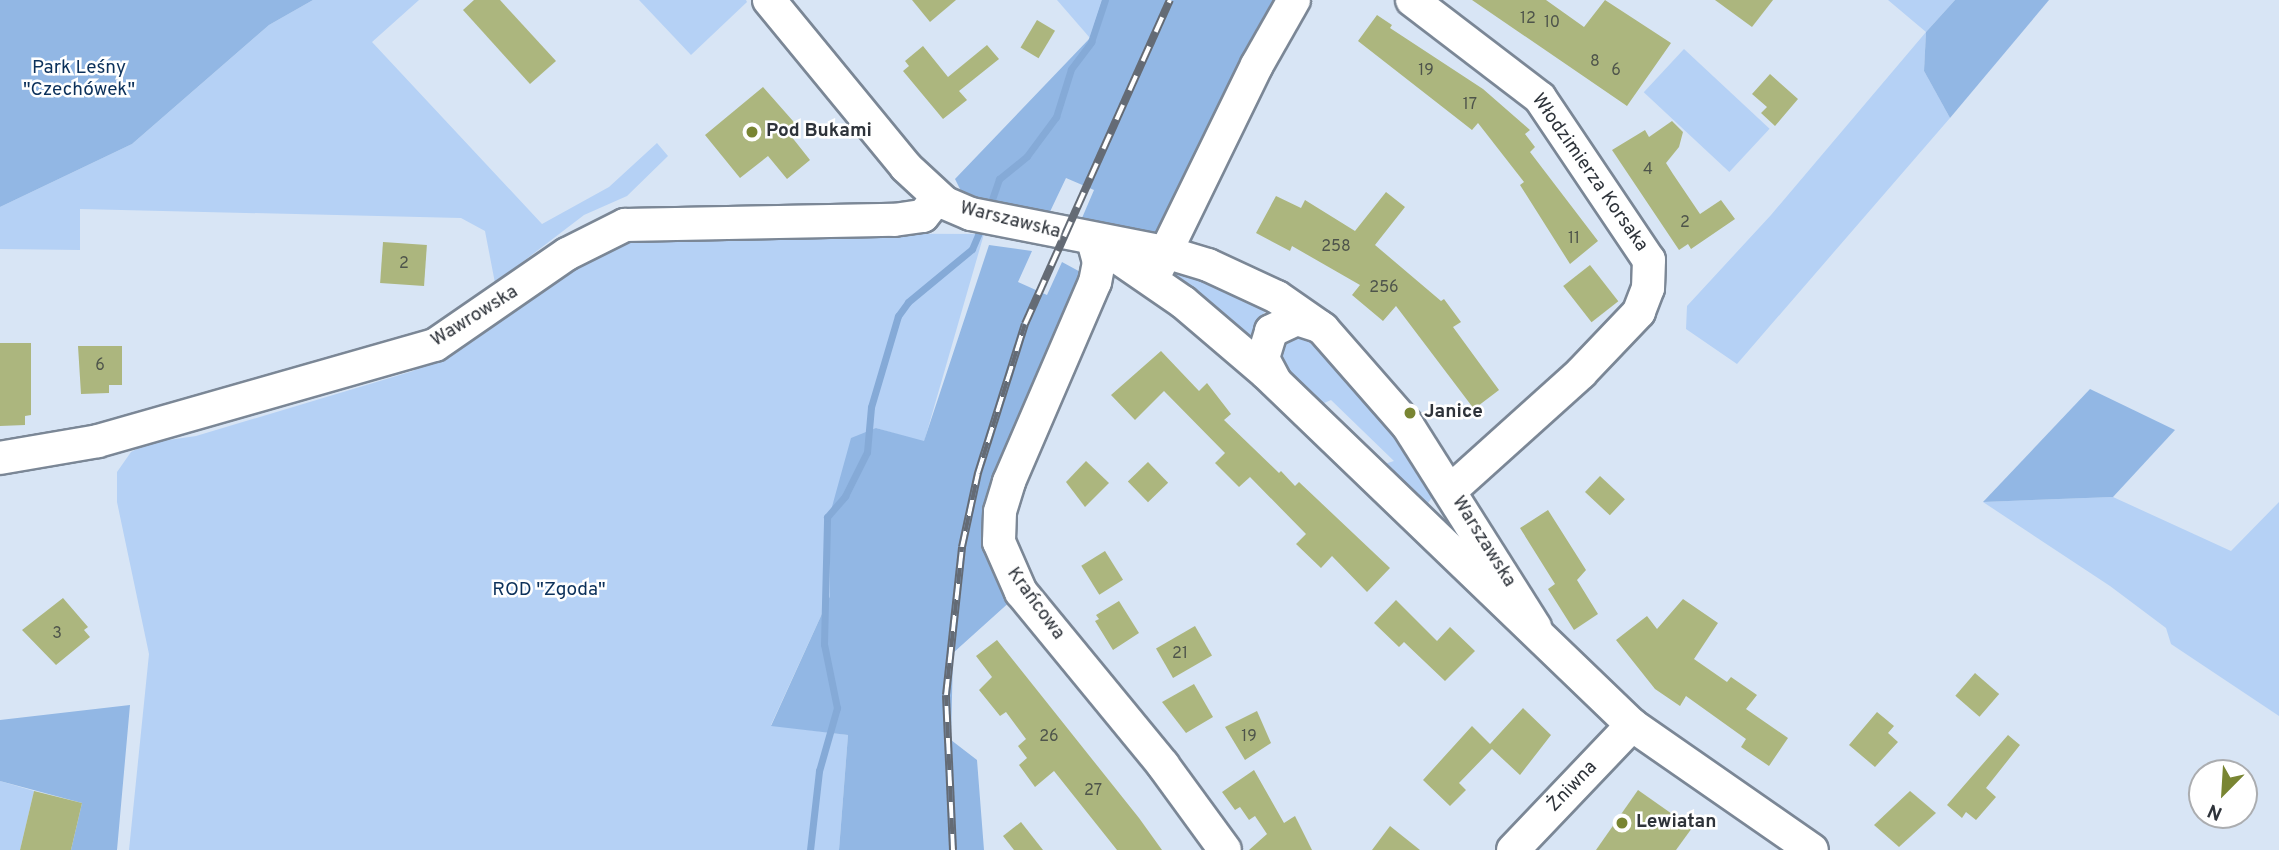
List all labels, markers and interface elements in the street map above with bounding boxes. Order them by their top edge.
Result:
house number: 12 [1520,9,1536,29]
house number: 10 [1544,13,1560,33]
house number: 8 [1590,52,1600,72]
park label: Park Leśny "Czechówek" [23,58,135,102]
house number: 19 [1418,61,1434,81]
house number: 6 [1611,61,1621,81]
street label: Włodzimierza Korsaka [1526,90,1652,256]
house number: 17 [1463,95,1477,115]
place label: Pod Bukami [766,121,872,143]
marker: Pod Bukami [744,124,760,140]
house number: 4 [1643,160,1653,180]
street label: Warszawska [957,197,1063,245]
house number: 2 [1680,213,1690,233]
house number: 11 [1568,229,1580,249]
house number: 258 [1321,237,1351,257]
house number: 2 [399,254,409,274]
house number: 256 [1369,278,1399,298]
street label: Wawrowska [427,281,523,353]
house number: 6 [95,356,105,376]
place label: Janice [1424,402,1483,424]
marker: Janice [1402,405,1418,421]
street label: Warszawska [1446,492,1520,592]
street label: Krańcowa [1001,563,1069,645]
park label: ROD "Zgoda" [492,580,606,602]
house number: 3 [52,624,62,644]
house number: 21 [1172,644,1188,664]
house number: 26 [1039,727,1059,747]
house number: 19 [1241,727,1257,747]
street label: Żniwna [1543,757,1603,817]
north arrow [2188,759,2258,829]
house number: 27 [1084,781,1102,801]
text: N [2204,798,2226,825]
place label: Lewiatan [1636,812,1716,834]
marker: Lewiatan [1614,815,1630,831]

